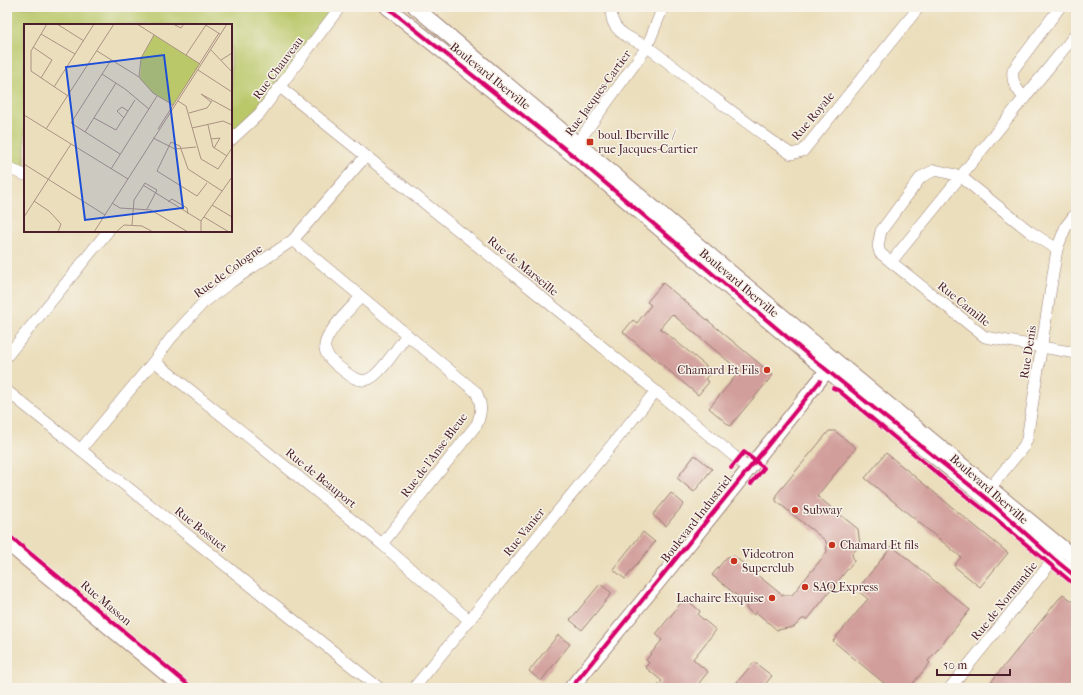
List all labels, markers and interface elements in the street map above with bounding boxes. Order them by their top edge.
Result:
inset map [24,24,232,232]
street label: Rue Chauveau [250,34,306,102]
street label: Boulevard Iberville [447,39,533,113]
street label: Rue Jacques-Cartier [562,47,634,139]
street label: Rue Royale [789,89,837,143]
place label: boul. Iberville / rue Jacques-Cartier [597,128,698,156]
marker: boul. Iberville / rue Jacques-Cartier [585,137,595,147]
street label: Rue de Marseille [485,233,561,299]
street label: Rue de Cologne [191,241,265,301]
street label: Boulevard Iberville [697,246,782,320]
street label: Rue Camille [935,279,993,329]
street label: Rue Denis [1017,324,1039,380]
place label: Chamard Et Fils [677,363,760,377]
marker: Chamard Et Fils [762,365,772,375]
street label: Rue de l'Anse-Bleue [398,410,470,500]
street label: Rue de Beauport [283,445,360,511]
street label: Boulevard Iberville [947,451,1031,527]
street label: Boulevard Industriel [658,472,735,565]
place label: Subway [803,503,843,517]
street label: Rue Bossuet [172,504,231,555]
street label: Rue Vanier [500,504,548,559]
marker: Subway [790,505,800,515]
place label: Chamard Et fils [840,538,919,552]
marker: Chamard Et fils [827,540,837,550]
place label: Videotron Superclub [741,547,794,575]
marker: Videotron Superclub [729,556,739,566]
street label: Rue de Normandie [968,559,1040,643]
street label: Rue Masson [78,578,134,628]
place label: SAQ Express [813,580,879,594]
marker: SAQ Express [800,582,810,592]
place label: Lachaire Exquise [676,591,764,605]
marker: Lachaire Exquise [767,593,777,603]
scale bar [937,651,1010,677]
text: 50 m [943,658,967,672]

